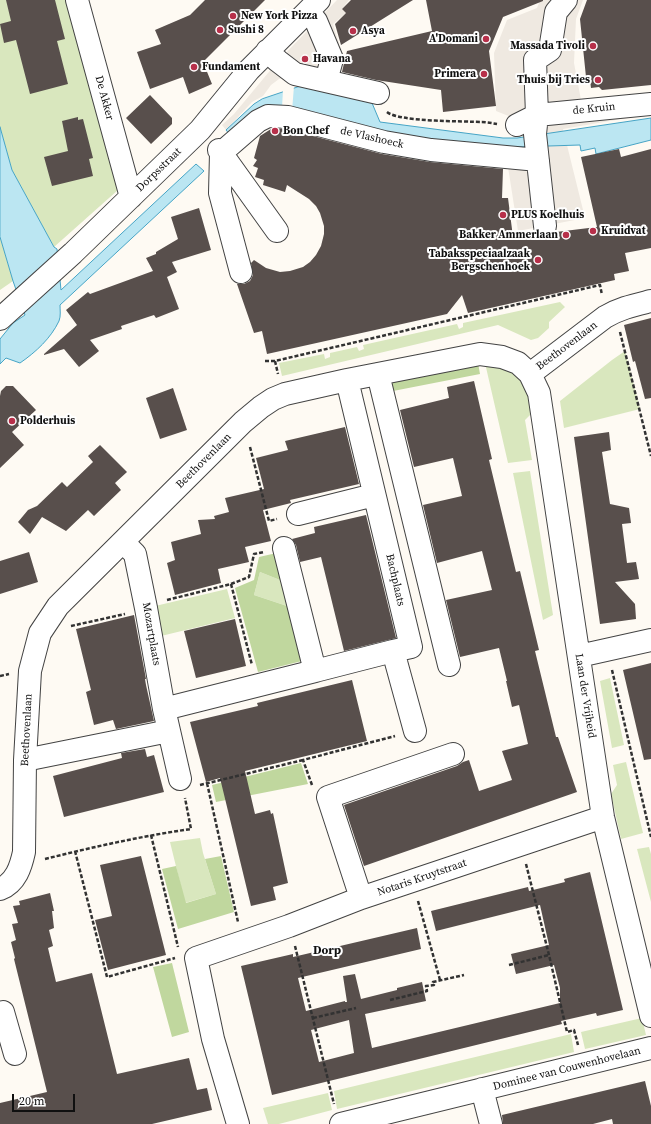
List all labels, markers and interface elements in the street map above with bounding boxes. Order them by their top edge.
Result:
place label: New York Pizza [241,9,318,23]
marker: New York Pizza [228,11,238,21]
place label: Sushi 8 [228,23,264,37]
place label: Asya [361,24,385,38]
marker: Sushi 8 [215,25,225,35]
marker: Asya [348,26,358,36]
place label: A'Domani [429,32,478,46]
marker: A'Domani [481,34,491,44]
place label: Massada Tivoli [510,39,585,53]
marker: Massada Tivoli [588,41,598,51]
place label: Havana [313,52,351,66]
marker: Havana [300,54,310,64]
place label: Fundament [202,60,260,74]
marker: Fundament [189,62,199,72]
place label: Primera [434,67,476,81]
marker: Primera [479,69,489,79]
place label: Thuis bij Tries [517,73,590,87]
street label: De Akker [92,74,116,122]
marker: Thuis bij Tries [593,75,603,85]
street label: de Kruin [572,100,616,118]
place label: Bon Chef [283,124,329,138]
street label: de Vlashoeck [339,124,405,152]
marker: Bon Chef [270,126,280,136]
street label: Dorpsstraat [134,145,184,195]
place label: PLUS Koelhuis [511,208,584,222]
marker: PLUS Koelhuis [498,210,508,220]
place label: Kruidvat [601,224,646,238]
marker: Kruidvat [588,226,598,236]
place label: Bakker Ammerlaan [459,228,558,242]
marker: Bakker Ammerlaan [561,230,571,240]
place label: Tabaksspeciaalzaak Bergschenhoek [429,247,530,273]
marker: Tabaksspeciaalzaak Bergschenhoek [533,255,543,265]
street label: Beethovenlaan [534,319,600,373]
place label: Polderhuis [20,414,75,428]
marker: Polderhuis [7,416,17,426]
street label: Beethovenlaan [174,431,234,491]
street label: Bachplaats [383,553,407,607]
street label: Mozartplaats [139,601,163,667]
street label: Laan der Vrijheid [572,653,598,739]
street label: Beethovenlaan [19,693,35,767]
street label: Notaris Kruytstraat [376,857,468,899]
district label: Dorp [313,944,341,958]
street label: Dominee van Couwenhovelaan [492,1044,642,1094]
scale bar [14,1086,77,1112]
text: 20 m [19,1093,45,1109]

